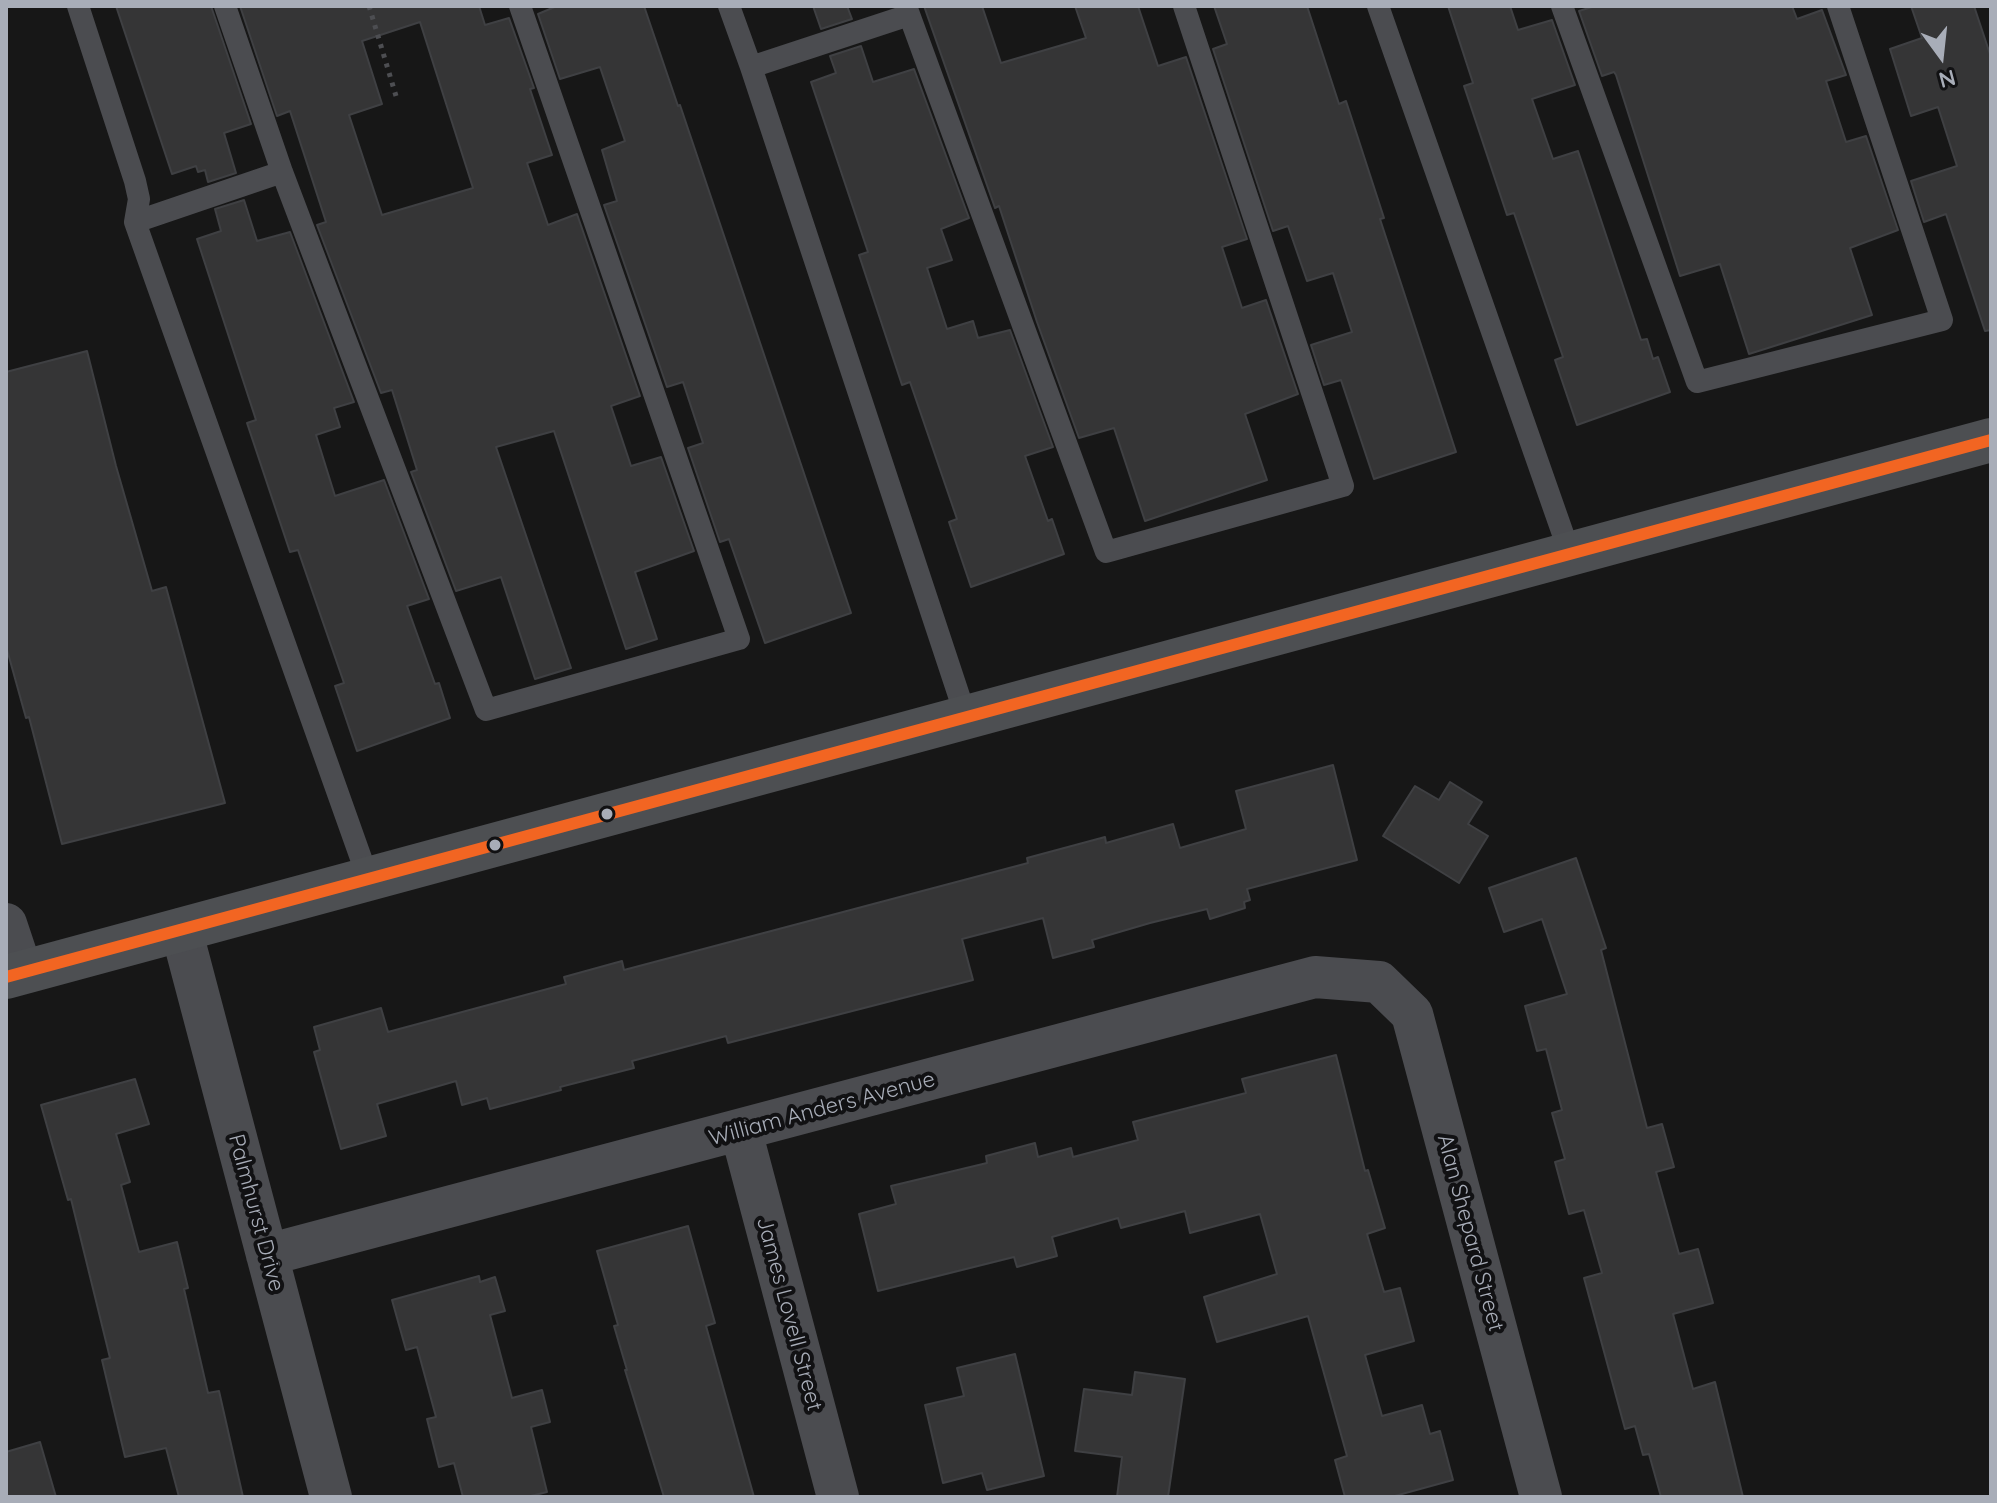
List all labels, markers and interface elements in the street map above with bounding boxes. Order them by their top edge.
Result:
north arrow [1901,16,1981,96]
text: N [1936,64,1959,95]
unlabelled marker [599,806,615,822]
unlabelled marker [487,837,503,853]
street label: William Anders Avenue [706,1066,938,1152]
street label: Palmhurst Drive [222,1131,290,1295]
street label: Alan Shepard Street [1431,1132,1509,1334]
street label: James Lovell Street [750,1214,828,1414]

